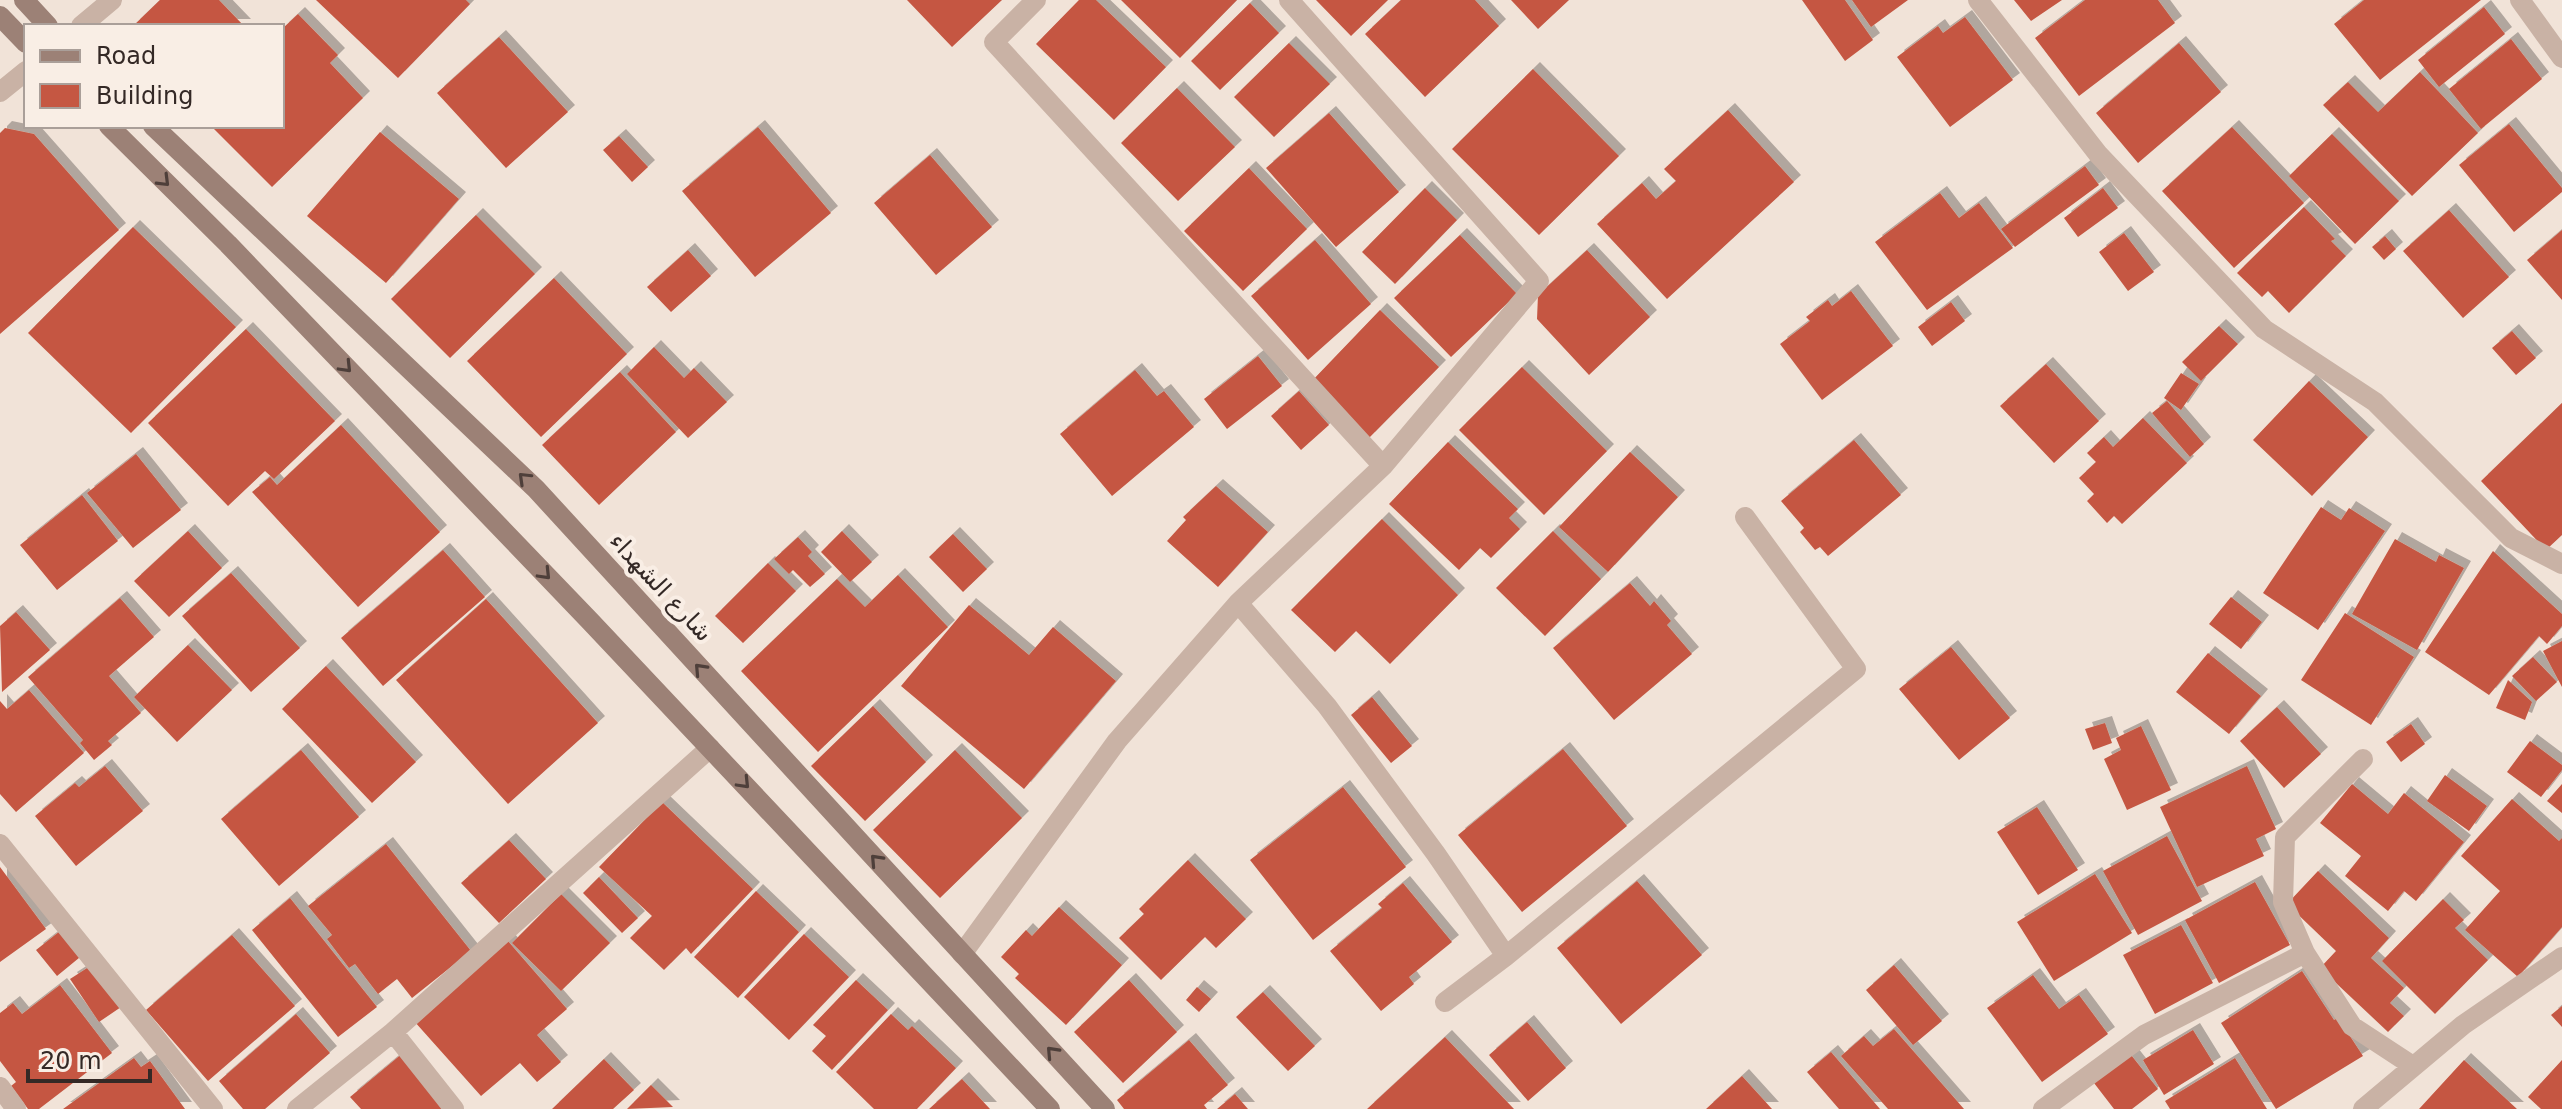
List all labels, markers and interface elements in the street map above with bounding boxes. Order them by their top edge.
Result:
legend [24,24,284,128]
text: Road [96,42,156,70]
text: Building [96,82,193,110]
one-way arrow [155,172,169,186]
one-way arrow [337,358,351,372]
one-way arrow [519,472,533,487]
street label: شارع الشهداء [604,527,718,647]
one-way arrow [536,565,550,580]
one-way arrow [696,663,710,678]
one-way arrow [735,774,749,788]
one-way arrow [871,855,886,870]
scale bar [28,1033,150,1083]
one-way arrow [1047,1046,1061,1061]
text: 20 m [40,1047,102,1075]

